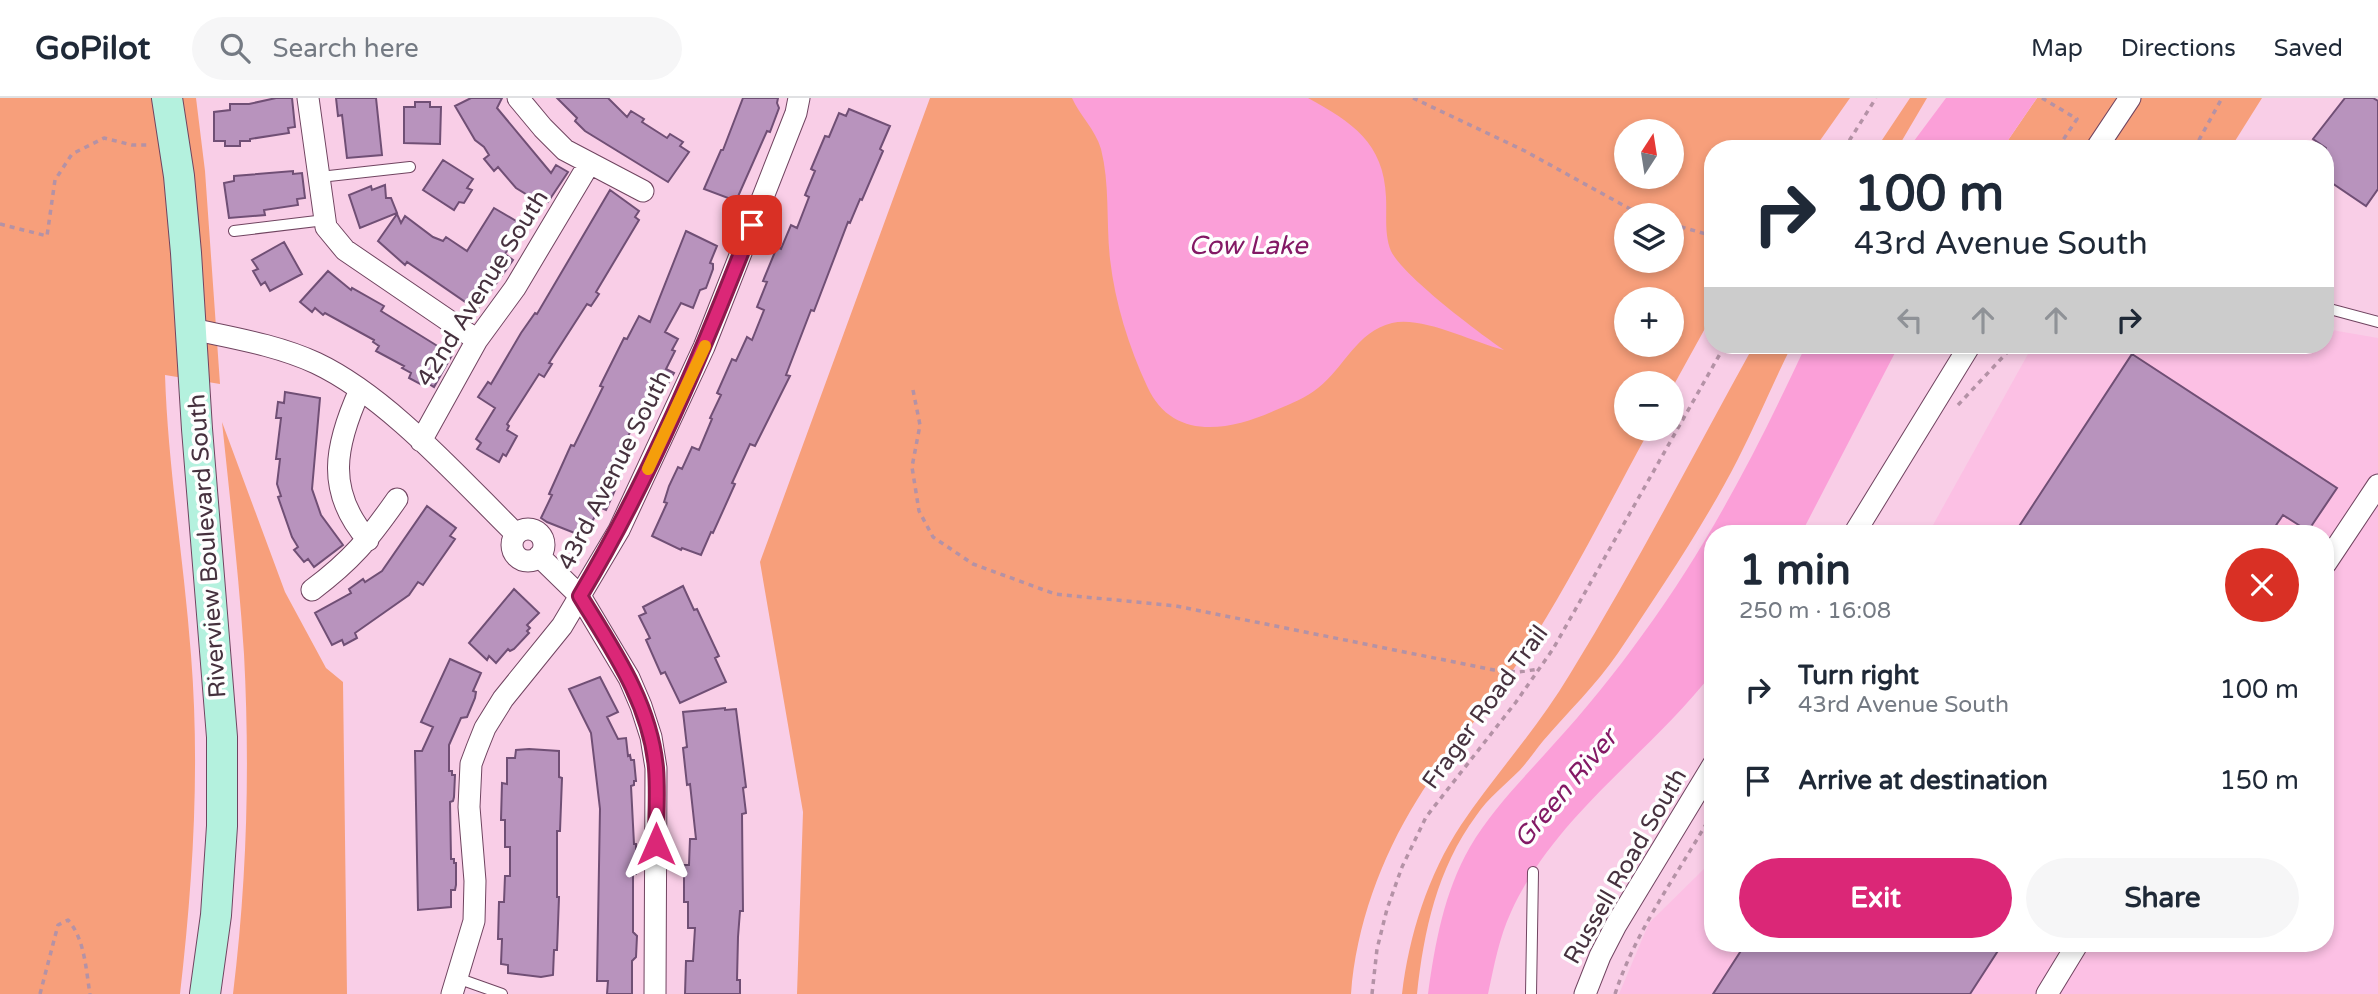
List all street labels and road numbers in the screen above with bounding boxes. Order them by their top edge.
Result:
street label: 42nd Avenue South [410,185,555,392]
street label: 43rd Avenue South [552,366,677,575]
street label: Riverview Boulevard South [182,393,233,699]
street label: Frager Road Trail [1416,620,1554,795]
street label: Russell Road South [1558,763,1693,969]

